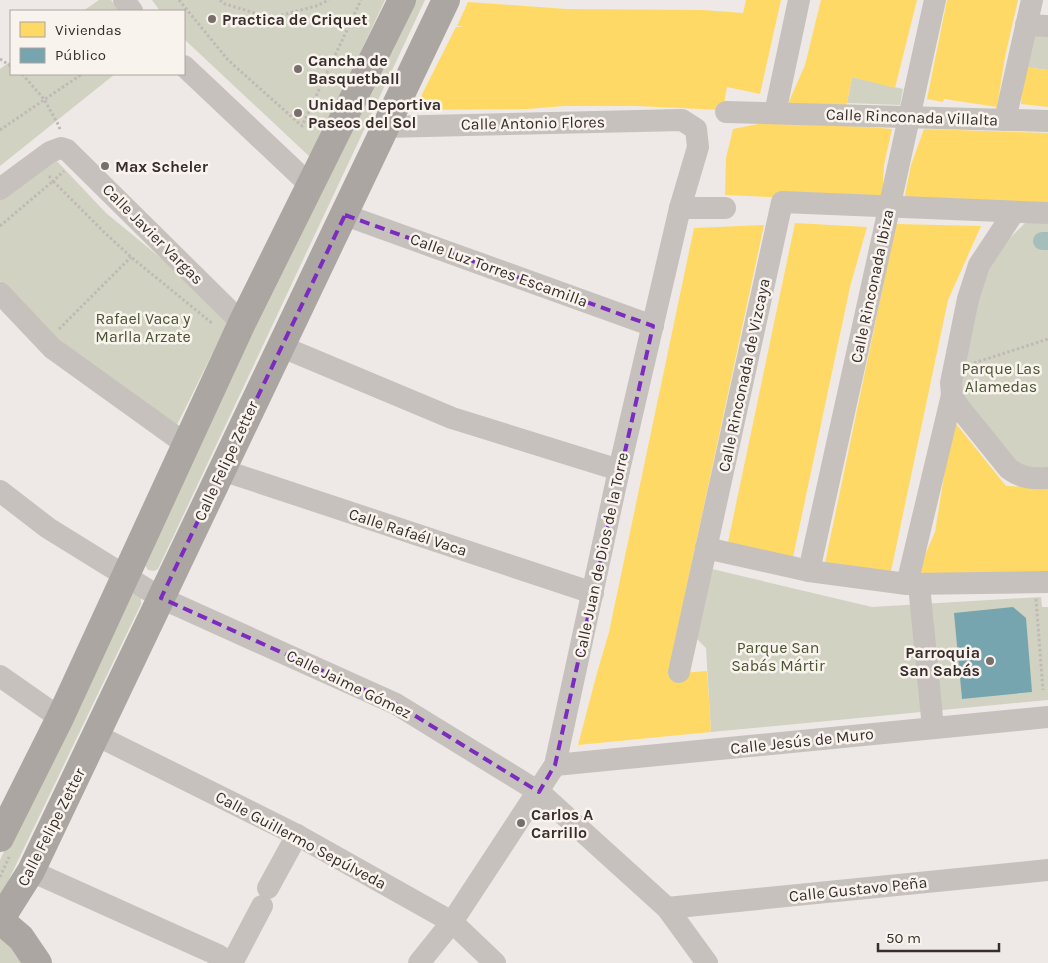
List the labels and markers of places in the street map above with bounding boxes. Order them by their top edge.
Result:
place label: Practica de Criquet [222,10,367,29]
marker: Practica de Criquet [206,13,218,25]
place label: Cancha de Basquetball [308,51,400,88]
marker: Cancha de Basquetball [292,63,304,75]
place label: Unidad Deportiva Paseos del Sol [308,95,441,132]
marker: Unidad Deportiva Paseos del Sol [292,107,304,119]
place label: Max Scheler [115,157,209,176]
marker: Max Scheler [99,160,111,172]
place label: Parroquia San Sabás [899,643,980,680]
marker: Parroquia San Sabás [984,655,996,667]
place label: Carlos A Carrillo [531,805,593,842]
marker: Carlos A Carrillo [515,817,527,829]

